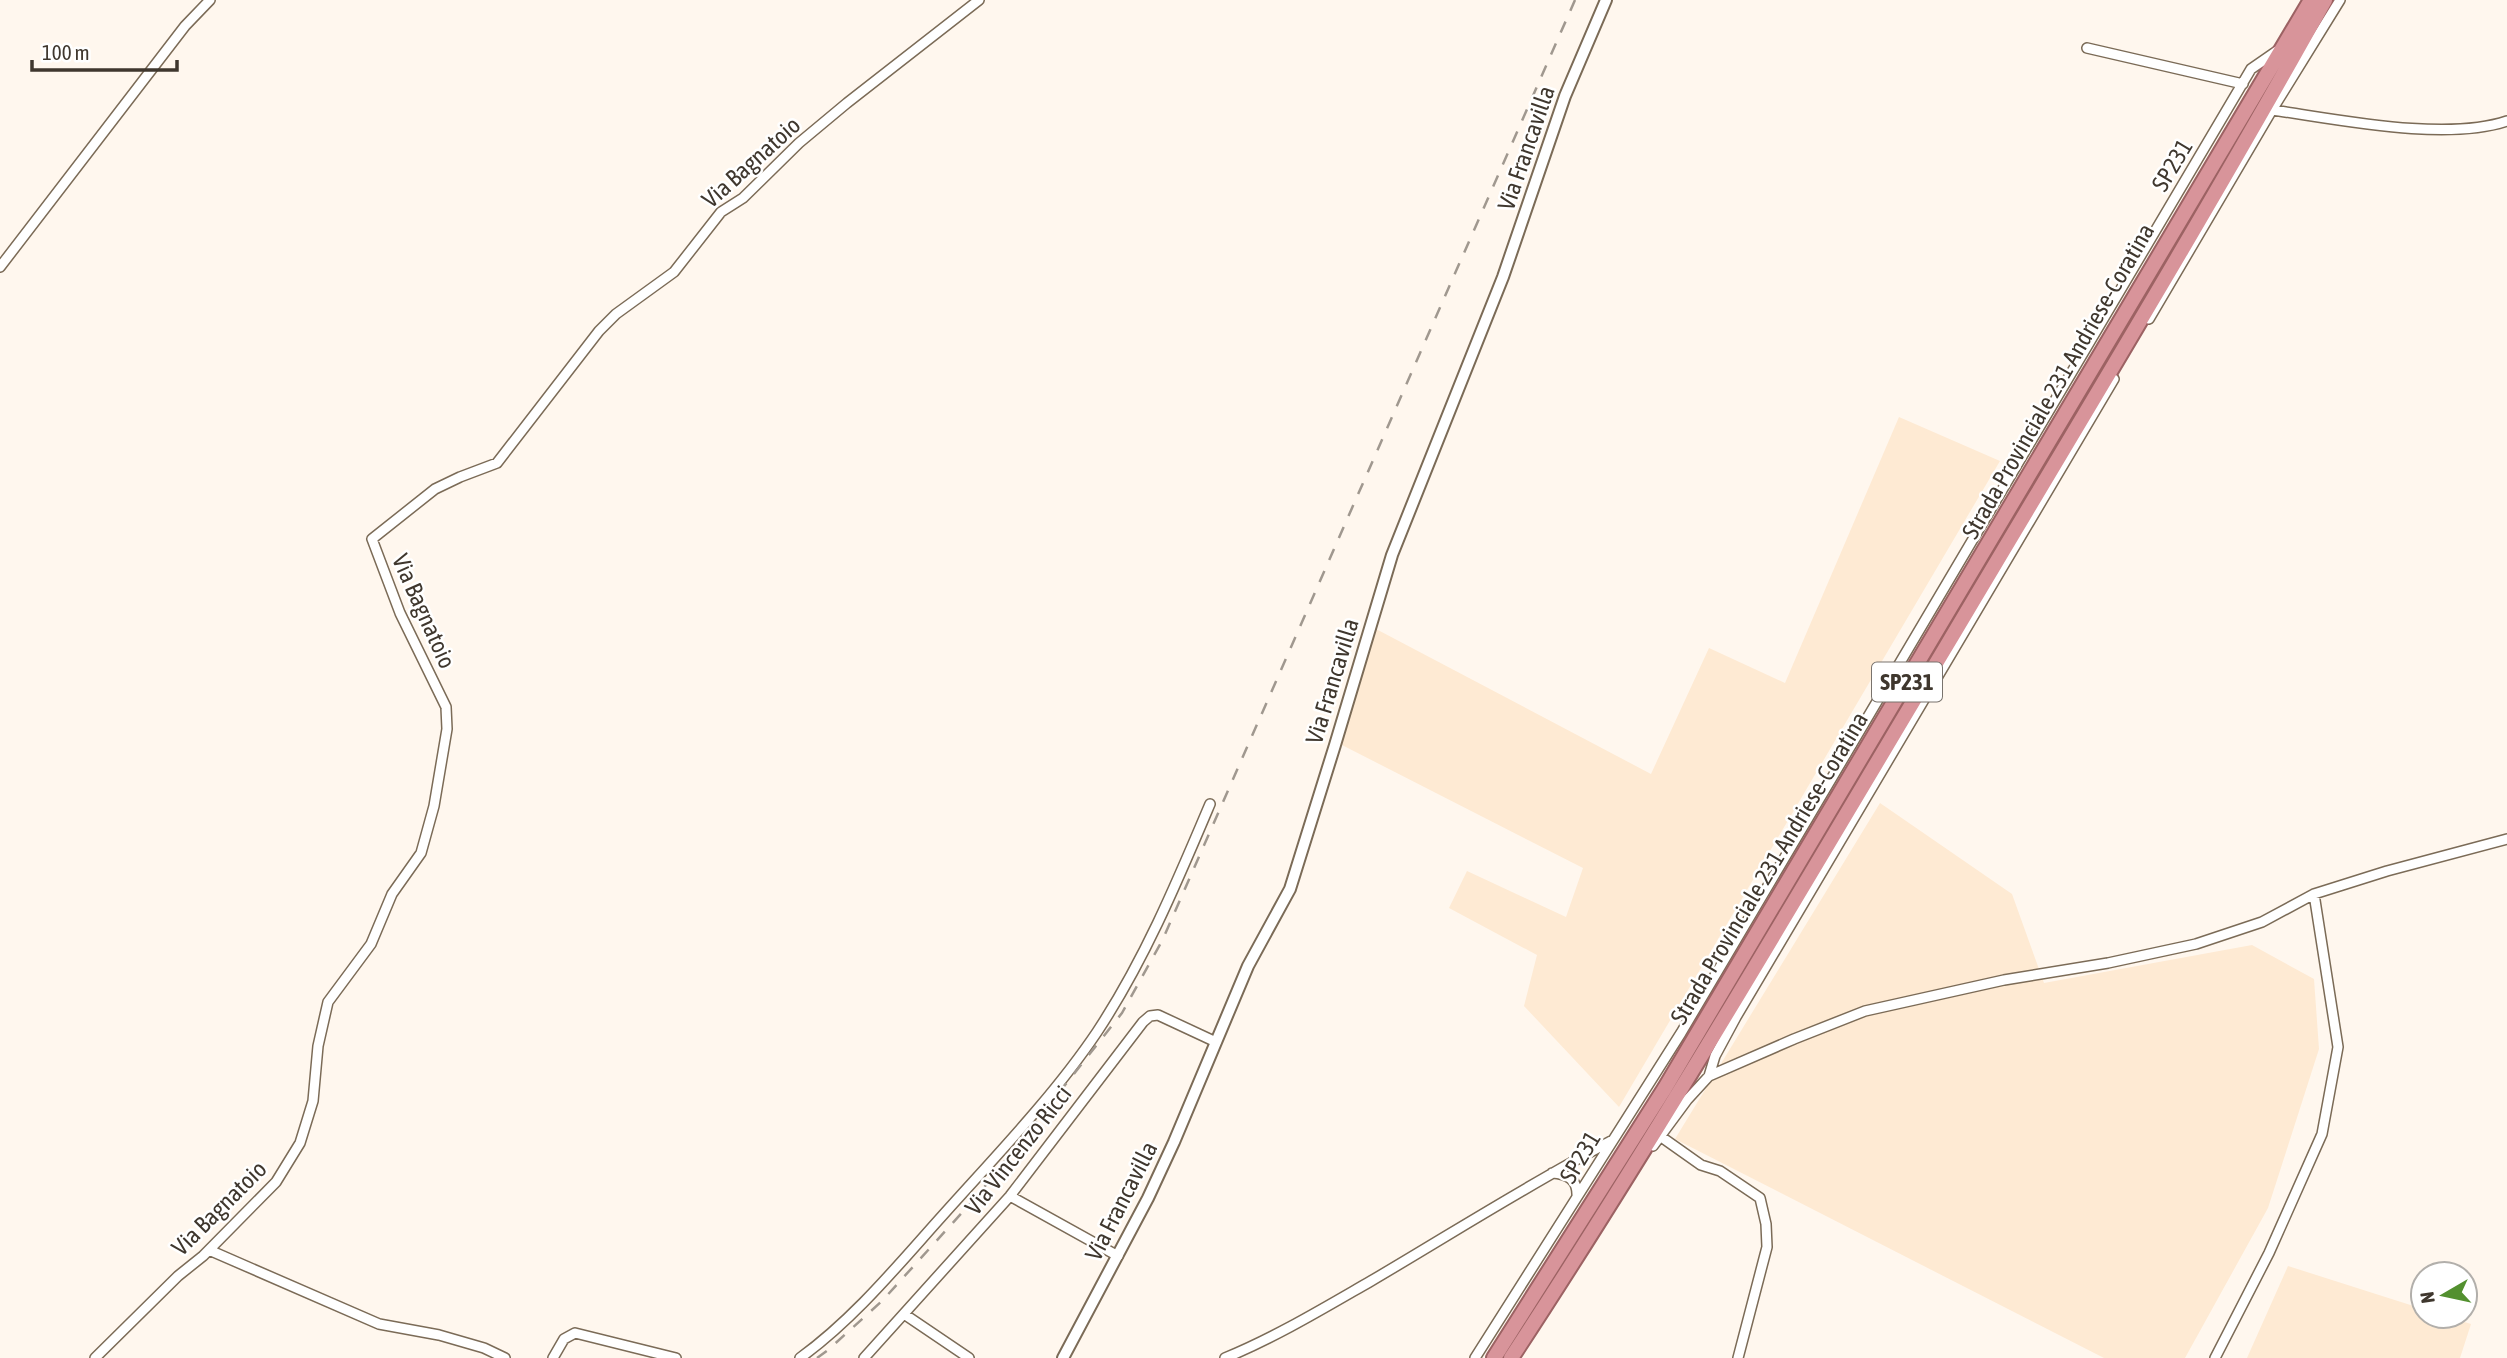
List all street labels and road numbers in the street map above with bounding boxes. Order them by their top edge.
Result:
street label: Via Francavilla [1492,82,1560,214]
street label: Via Bagnatoio [697,111,805,213]
street label: SP231 [2146,134,2198,196]
street label: Strada Provinciale 231 Andriese-Coratina [1957,219,2159,543]
street label: Via Bagnatoio [387,550,461,672]
street label: Via Francavilla [1300,615,1364,747]
road number: SP231 [1872,662,1942,702]
street label: Strada Provinciale 231 Andriese-Coratina [1665,707,1873,1029]
street label: Via Vincenzo Ricci [959,1080,1077,1220]
street label: SP231 [1554,1126,1606,1188]
street label: Via Francavilla [1080,1137,1162,1265]
street label: Via Bagnatoio [166,1155,272,1261]

